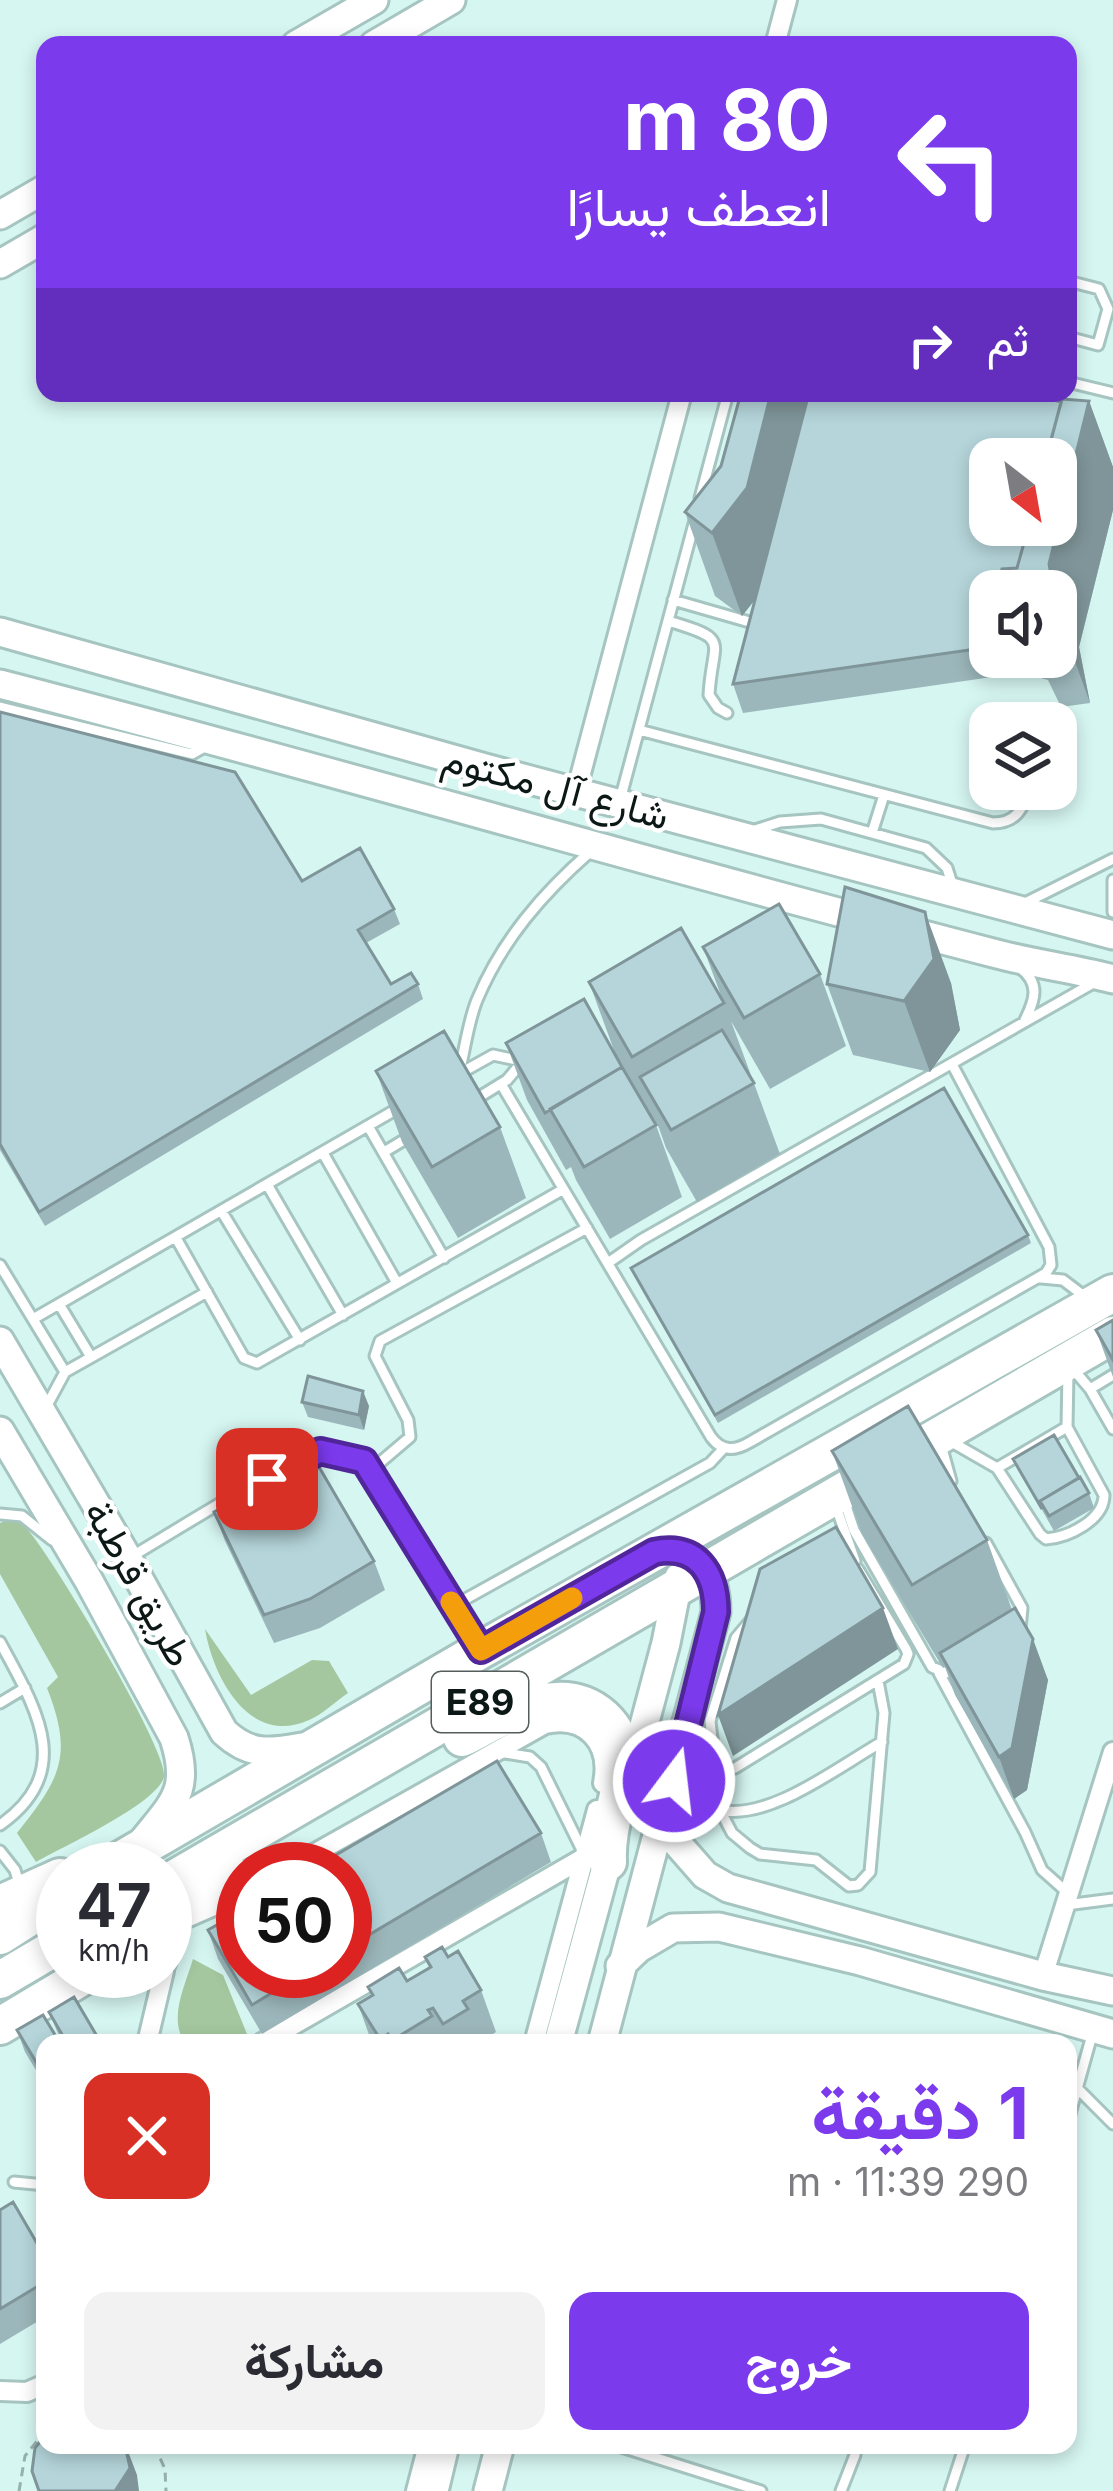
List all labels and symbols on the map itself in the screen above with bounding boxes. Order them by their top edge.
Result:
north arrow [969,438,1077,546]
street label: شارع آل مكتوم [437,733,674,843]
pin [216,1428,318,1530]
street label: طريق قرطبة [73,1492,205,1675]
road number: E89 [432,1672,528,1732]
position arrow [611,1718,737,1844]
speed limit sign: 50 [216,1842,372,1998]

